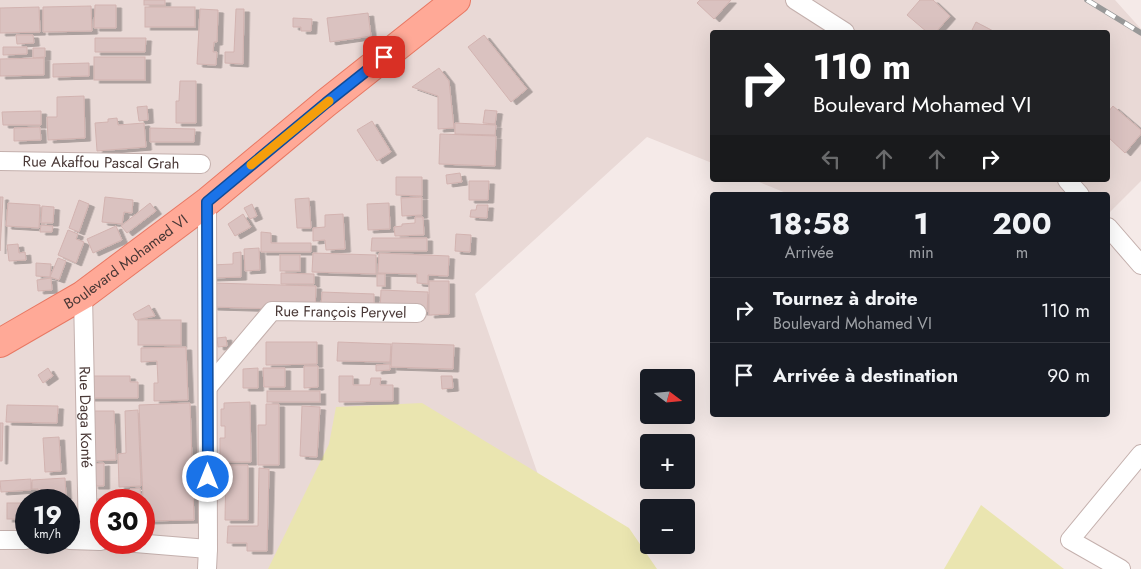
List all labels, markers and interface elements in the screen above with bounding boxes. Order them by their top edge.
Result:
pin [363,36,405,78]
text: 110 m [813,42,911,92]
icon: arrive [370,43,398,71]
icon: right [730,50,795,115]
text: Boulevard Mohamed VI [813,88,1031,120]
icon: left [817,145,845,173]
icon: ahead [870,145,898,173]
icon: ahead [923,145,951,173]
icon: right [976,145,1004,173]
street label: Rue Akaffou Pascal Grah [22,150,180,175]
text: 18:58 [768,202,850,245]
text: 1 [914,202,929,245]
text: 200 [992,202,1052,245]
street label: Boulevard Mohamed VI [60,209,193,315]
text: Arrivée [785,241,834,264]
text: min [909,241,934,264]
text: m [1016,241,1028,264]
text: Tournez à droite [773,285,918,312]
icon: right [730,296,758,324]
text: 110 m [1041,297,1090,324]
street label: Rue François Peryvel [275,300,407,324]
text: Boulevard Mohamed VI [773,312,932,335]
icon: arrive [730,361,758,389]
text: Arrivée à destination [773,362,958,389]
text: 90 m [1047,362,1090,389]
street label: Rue Daga Konté [73,366,98,468]
north arrow [640,369,695,424]
map controls [640,369,695,554]
button: + [640,434,695,489]
position arrow [181,450,233,502]
speed limit sign: 30 [90,489,155,554]
text: 19 [33,497,62,533]
button: − [640,499,695,554]
text: km/h [34,525,61,543]

